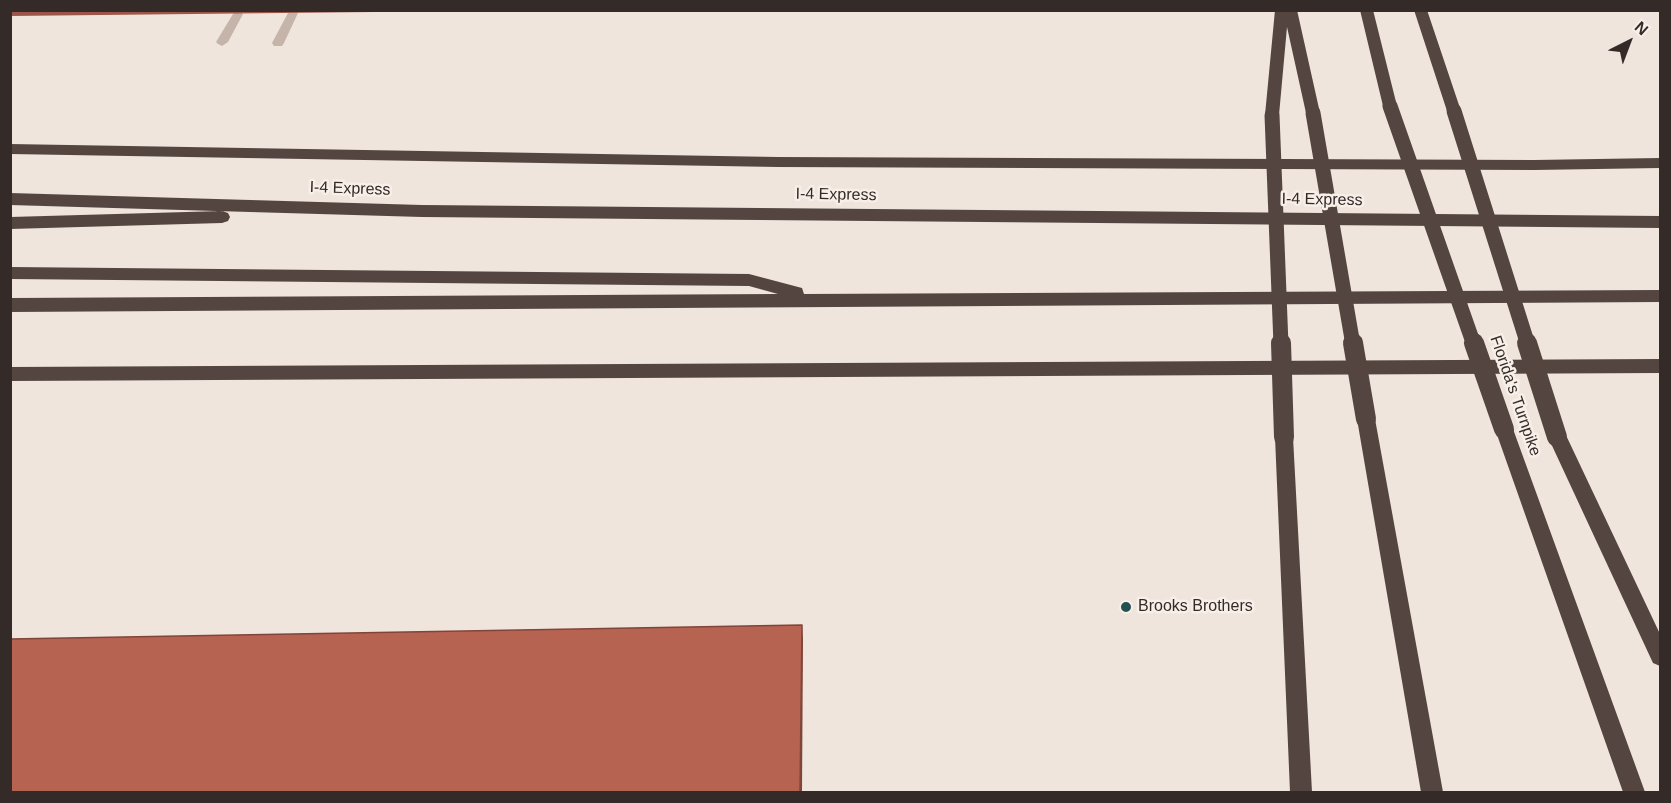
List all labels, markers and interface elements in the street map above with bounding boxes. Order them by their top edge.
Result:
north arrow [1599,12,1659,72]
text: N [1631,18,1651,38]
street label: I-4 Express [309,178,391,200]
street label: I-4 Express [795,185,877,205]
street label: I-4 Express [1281,190,1363,210]
street label: Florida's Turnpike [1485,333,1545,459]
place label: Brooks Brothers [1138,597,1253,617]
marker: Brooks Brothers [1119,600,1133,614]

